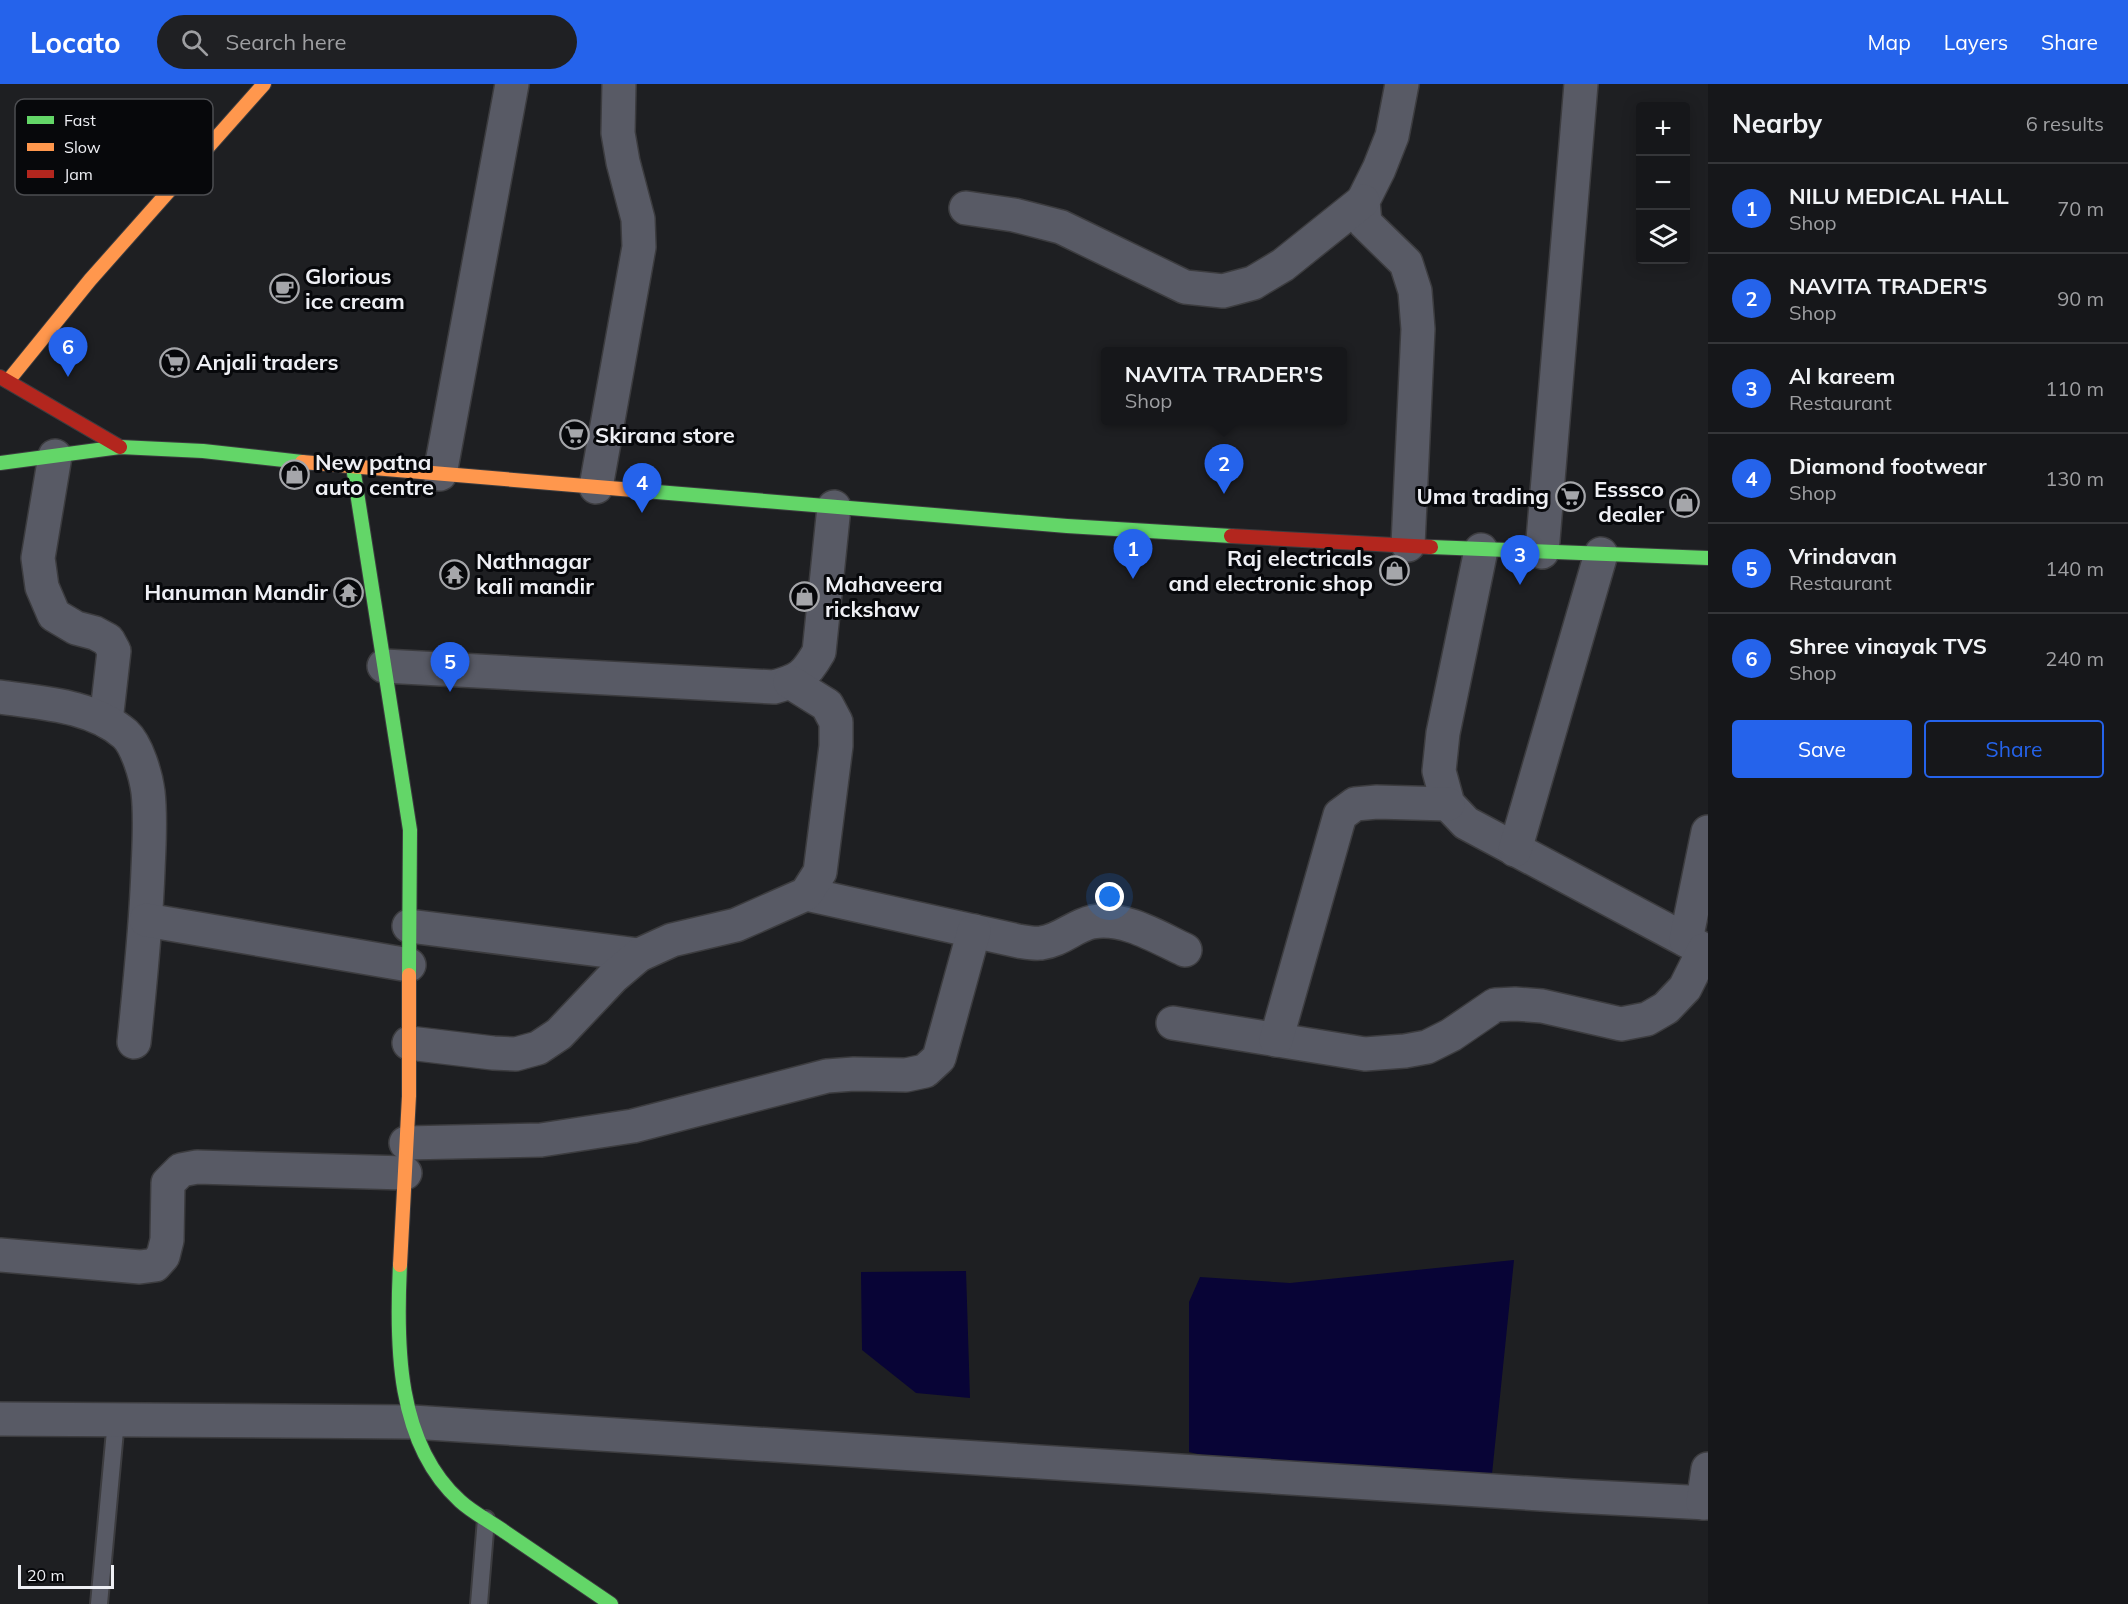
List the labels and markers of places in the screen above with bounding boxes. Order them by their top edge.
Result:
place label: Glorious ice cream [305,262,405,315]
cafe icon: Glorious ice cream [268,273,300,305]
pin: 6 [48,328,88,377]
supermarket icon: Anjali traders [159,346,191,378]
place label: Anjali traders [196,348,338,376]
supermarket icon: Skirana store [558,419,590,451]
place label: Skirana store [595,421,735,449]
pin: 2 [1204,444,1244,494]
place label: New patna auto centre [315,448,434,501]
shop icon: New patna auto centre [278,459,310,491]
pin: 4 [622,464,662,513]
place label: Esssco dealer [1594,475,1664,528]
supermarket icon: Uma trading [1554,480,1586,512]
place label: Uma trading [1416,482,1549,510]
shop icon: Esssco dealer [1669,486,1701,518]
pin: 1 [1114,530,1152,579]
pin: 3 [1500,536,1540,585]
place label: Raj electricals and electronic shop [1169,544,1373,597]
place label: Nathnagar kali mandir [476,547,594,600]
shop icon: Raj electricals and electronic shop [1378,555,1410,587]
temple icon: Nathnagar kali mandir [439,558,471,590]
place label: Mahaveera rickshaw [825,570,943,623]
temple icon: Hanuman Mandir [333,576,365,608]
place label: Hanuman Mandir [144,578,328,606]
shop icon: Mahaveera rickshaw [788,581,820,613]
pin: 5 [430,642,470,692]

